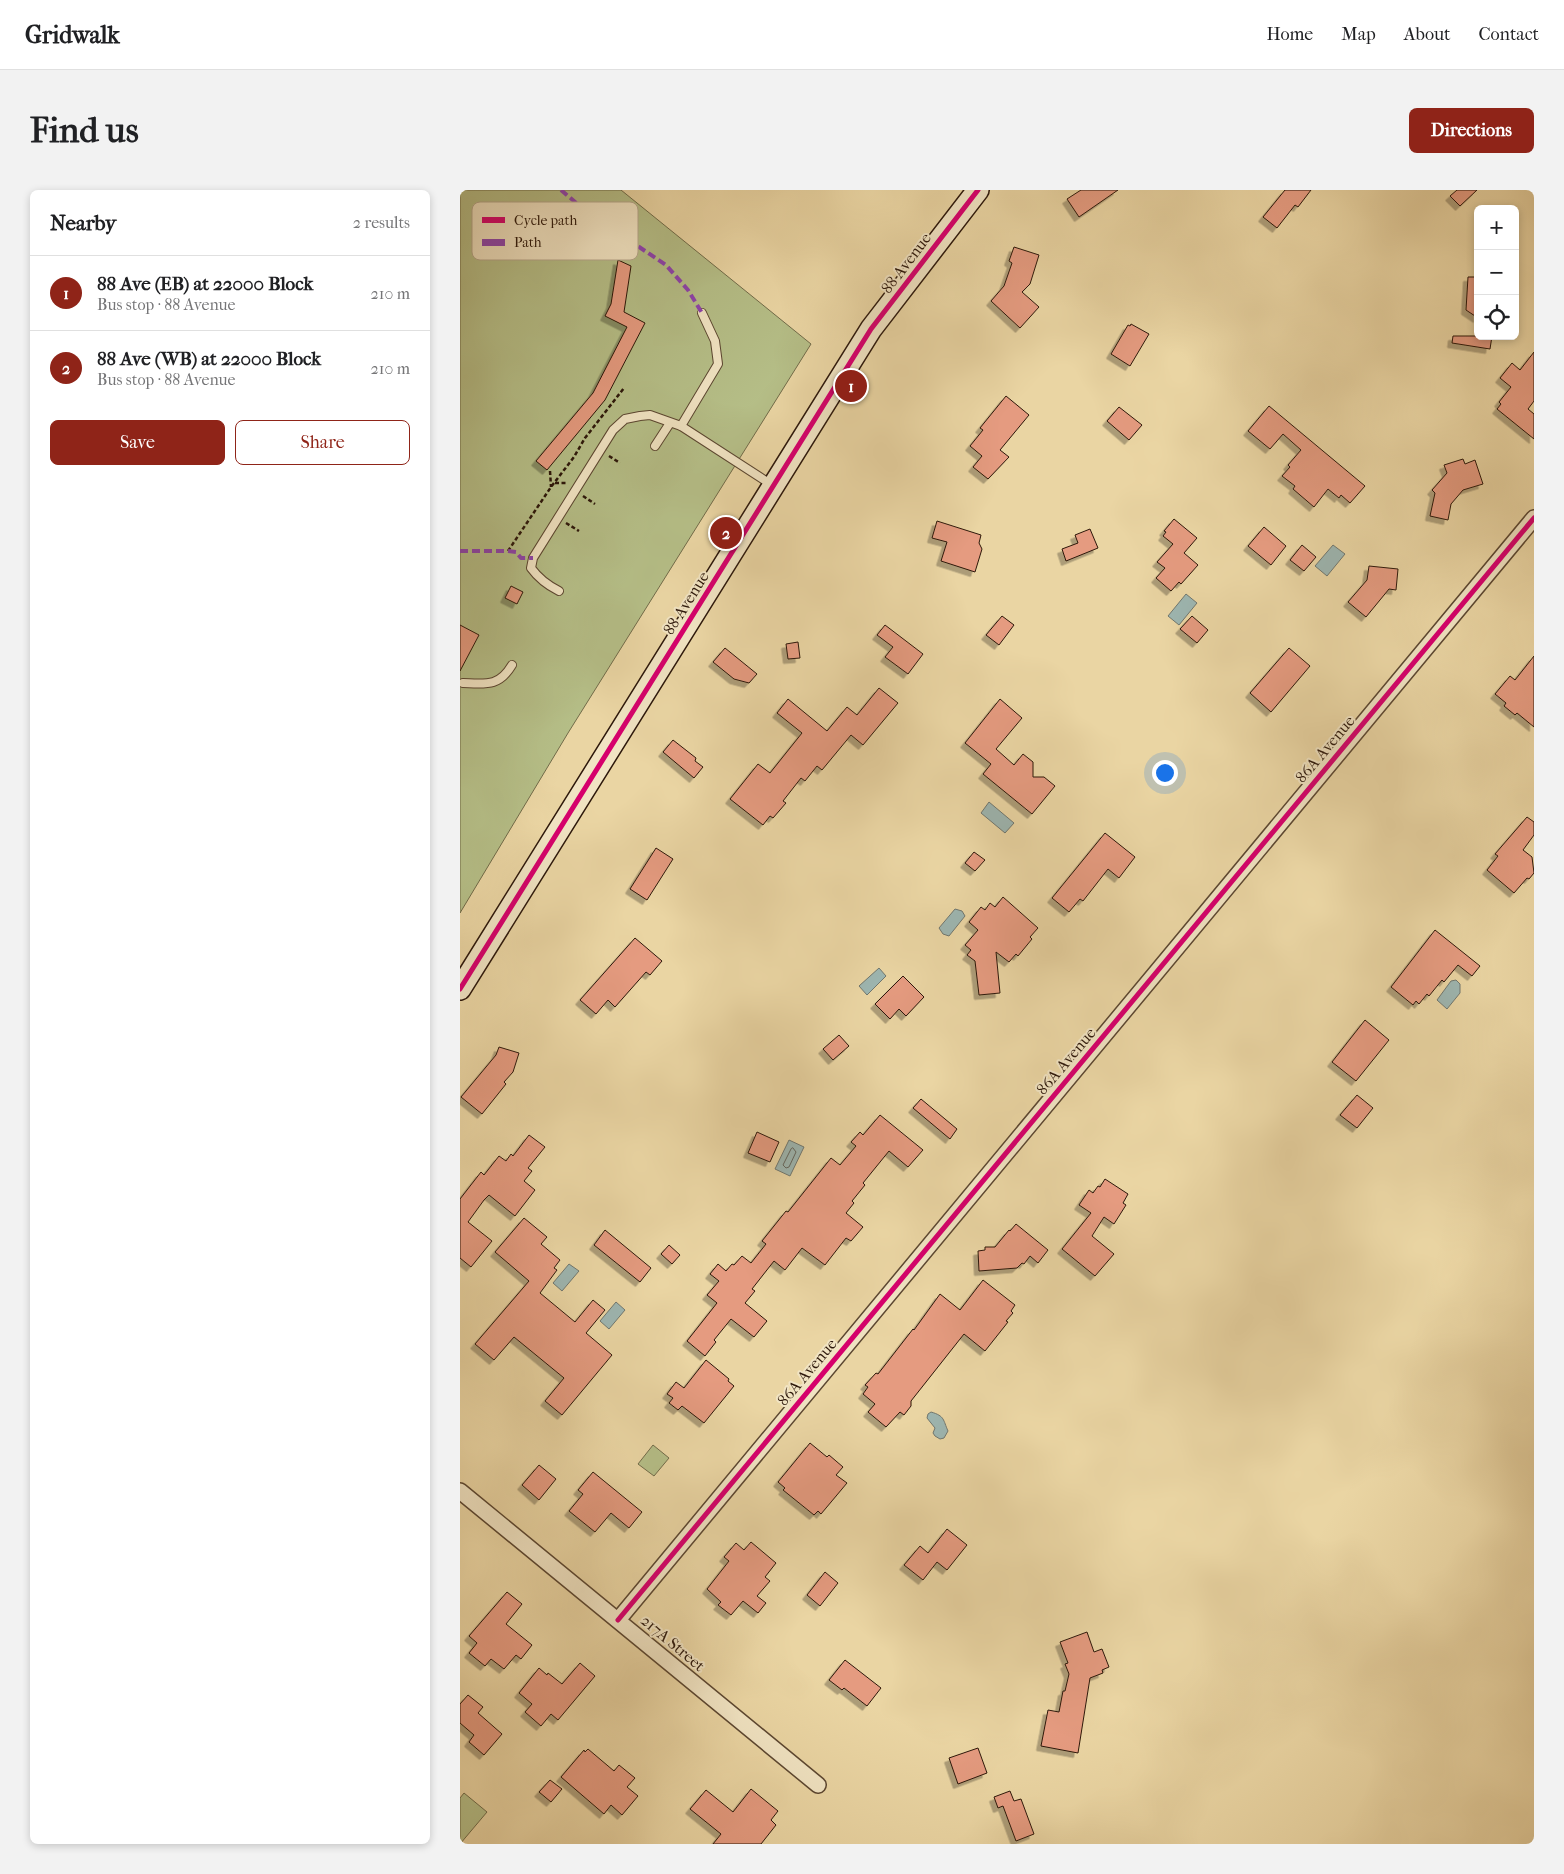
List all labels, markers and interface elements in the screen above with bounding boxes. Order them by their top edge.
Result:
text: Gridwalk [25,21,120,49]
text: Home [1266,24,1313,45]
text: Map [1341,24,1376,45]
text: About [1404,24,1450,45]
text: Contact [1478,24,1539,45]
button: Directions [1409,108,1534,153]
text: Find us [30,110,139,151]
legend [472,202,638,260]
map controls [1474,205,1519,340]
button: + [1474,205,1519,250]
text: Nearby [50,211,116,235]
text: Cycle path [514,212,578,229]
text: 2 results [353,213,410,232]
street label: 88 Avenue [877,229,935,297]
text: Path [514,234,542,251]
button: − [1474,250,1519,295]
text: 88 Ave (EB) at 22000 Block [97,273,313,295]
text: 1 [63,284,69,303]
text: 210 m [371,284,410,303]
text: Bus stop · 88 Avenue [97,295,235,314]
button: locate [1474,295,1519,340]
text: 88 Ave (WB) at 22000 Block [97,348,321,370]
text: 2 [62,359,70,378]
text: 210 m [371,359,410,378]
pin: 1 [835,367,867,405]
text: Bus stop · 88 Avenue [97,370,235,389]
button: Save [50,420,225,465]
button: Share [235,420,410,465]
pin: 2 [710,514,742,552]
street label: 88 Avenue [659,568,713,638]
street label: 86A Avenue [1291,711,1359,787]
your location [1152,760,1178,786]
street label: 86A Avenue [1032,1023,1100,1099]
street label: 86A Avenue [773,1334,841,1410]
street label: 217A Street [637,1611,709,1675]

